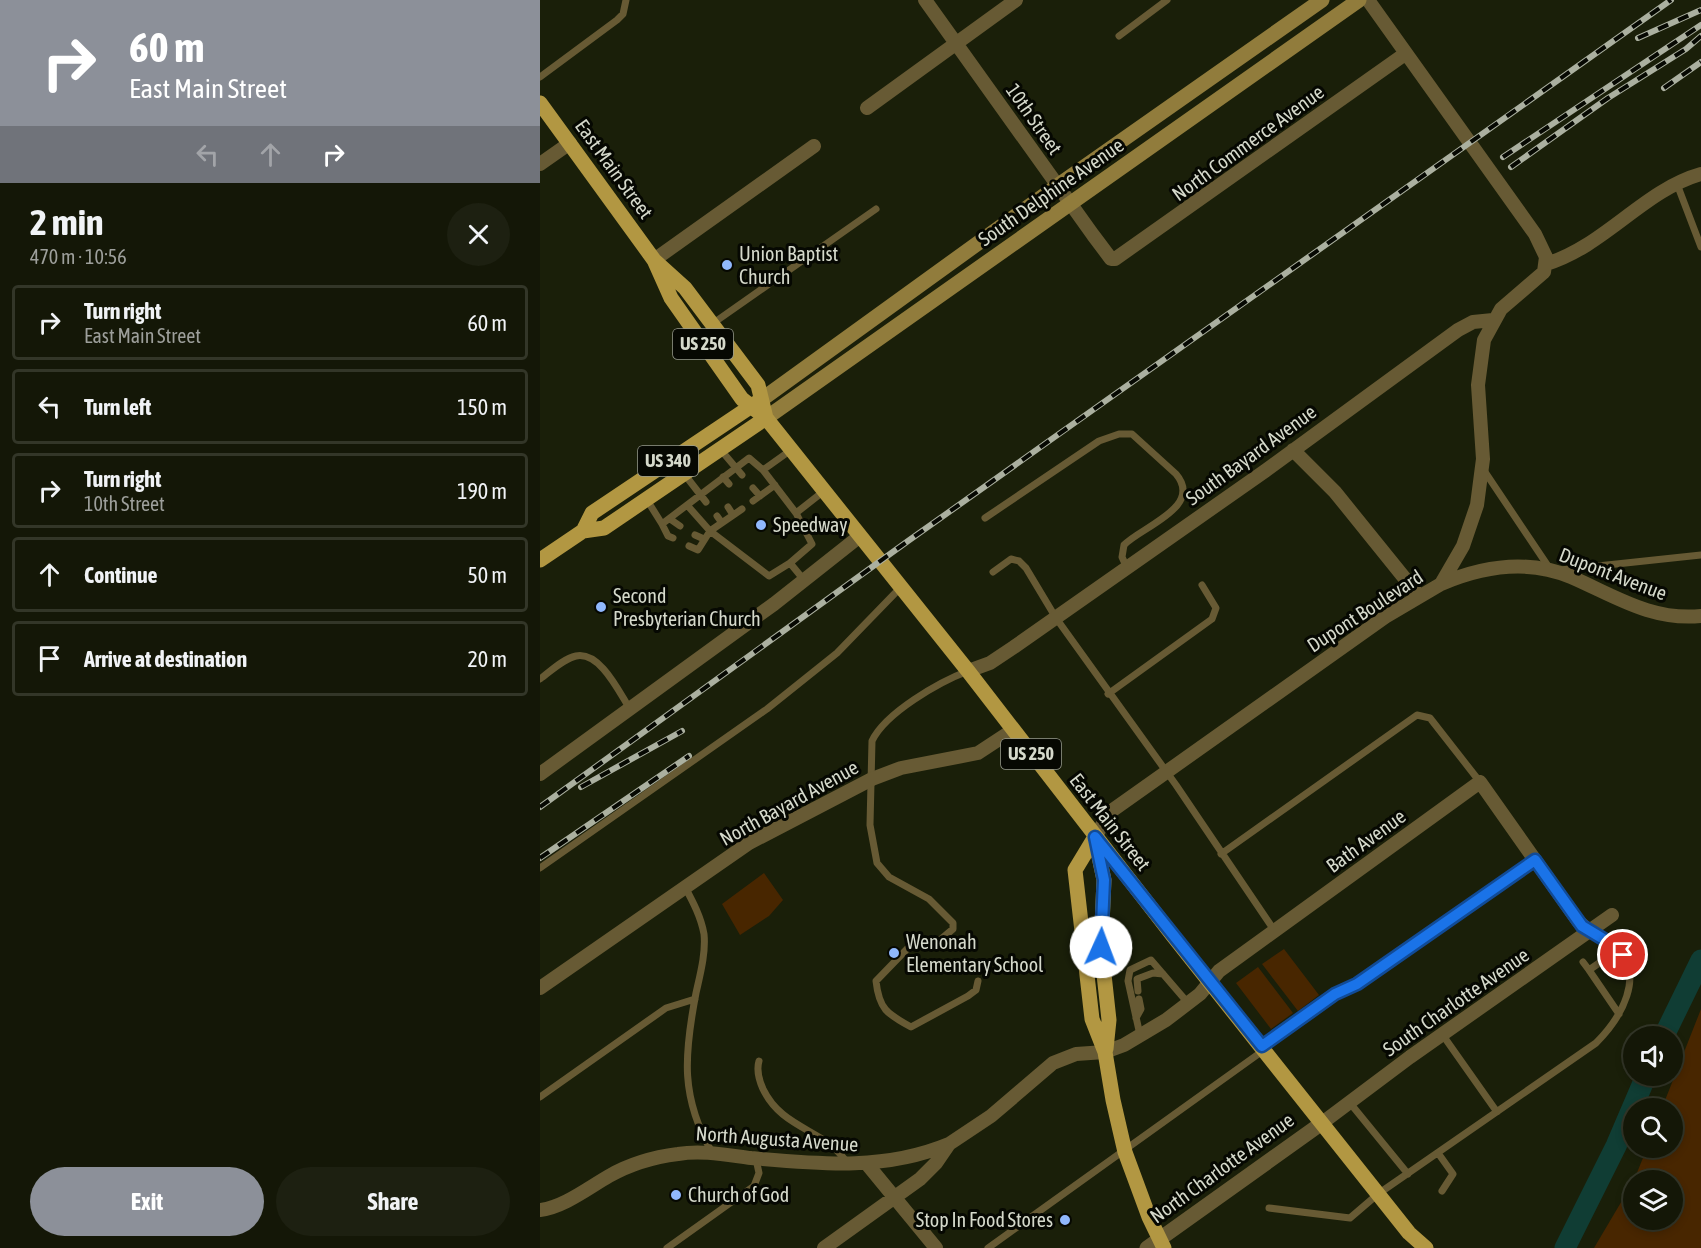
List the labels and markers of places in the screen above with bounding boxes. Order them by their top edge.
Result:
place label: Union Baptist Church [739,242,839,288]
marker: Union Baptist Church [720,258,734,272]
place label: Speedway [773,513,848,536]
marker: Speedway [754,518,768,532]
place label: Second Presbyterian Church [613,584,761,630]
marker: Second Presbyterian Church [594,600,608,614]
pin [1597,929,1648,980]
place label: Wenonah Elementary School [906,930,1044,976]
marker: Wenonah Elementary School [887,946,901,960]
place label: Church of God [688,1183,789,1206]
marker: Church of God [669,1188,683,1202]
place label: Stop In Food Stores [916,1208,1053,1231]
marker: Stop In Food Stores [1058,1213,1072,1227]

